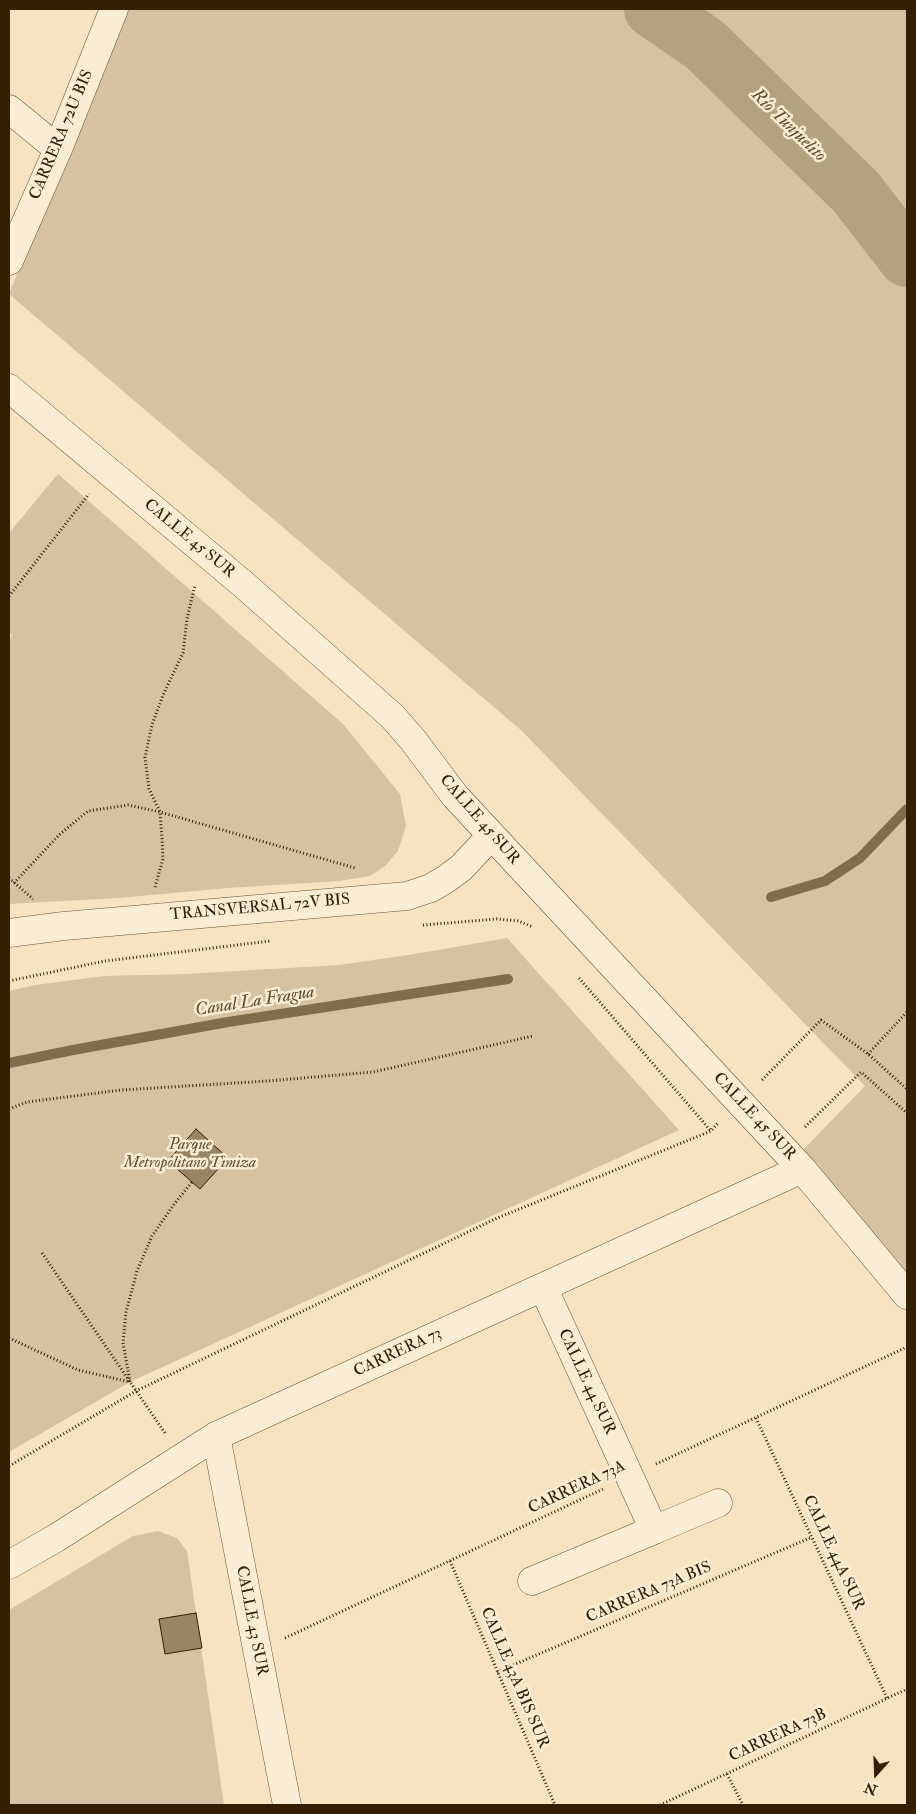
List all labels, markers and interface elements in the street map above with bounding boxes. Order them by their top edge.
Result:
street label: CARRERA 72U BIS [26,67,98,203]
water label: Río Tunjuelito [746,85,830,167]
street label: CALLE 45 SUR [140,495,238,583]
street label: CALLE 45 SUR [435,771,523,869]
street label: TRANSVERSAL 72V BIS [169,891,351,925]
water label: Canal La Fragua [194,982,316,1022]
street label: CALLE 45 SUR [709,1069,799,1165]
park label: Parque Metropolitano Timiza [124,1136,256,1174]
street label: CARRERA 73 [351,1324,445,1382]
street label: CALLE 44 SUR [553,1326,619,1438]
street label: CARRERA 73A [525,1457,629,1519]
street label: CALLE 44A SUR [798,1493,868,1613]
street label: CARRERA 73A BIS [584,1558,714,1628]
street label: CALLE 43 SUR [231,1564,271,1678]
street label: CALLE 43A BIS SUR [476,1605,552,1751]
street label: CARRERA 73B [726,1705,830,1767]
north arrow [851,1749,901,1799]
text: N [862,1778,880,1799]

